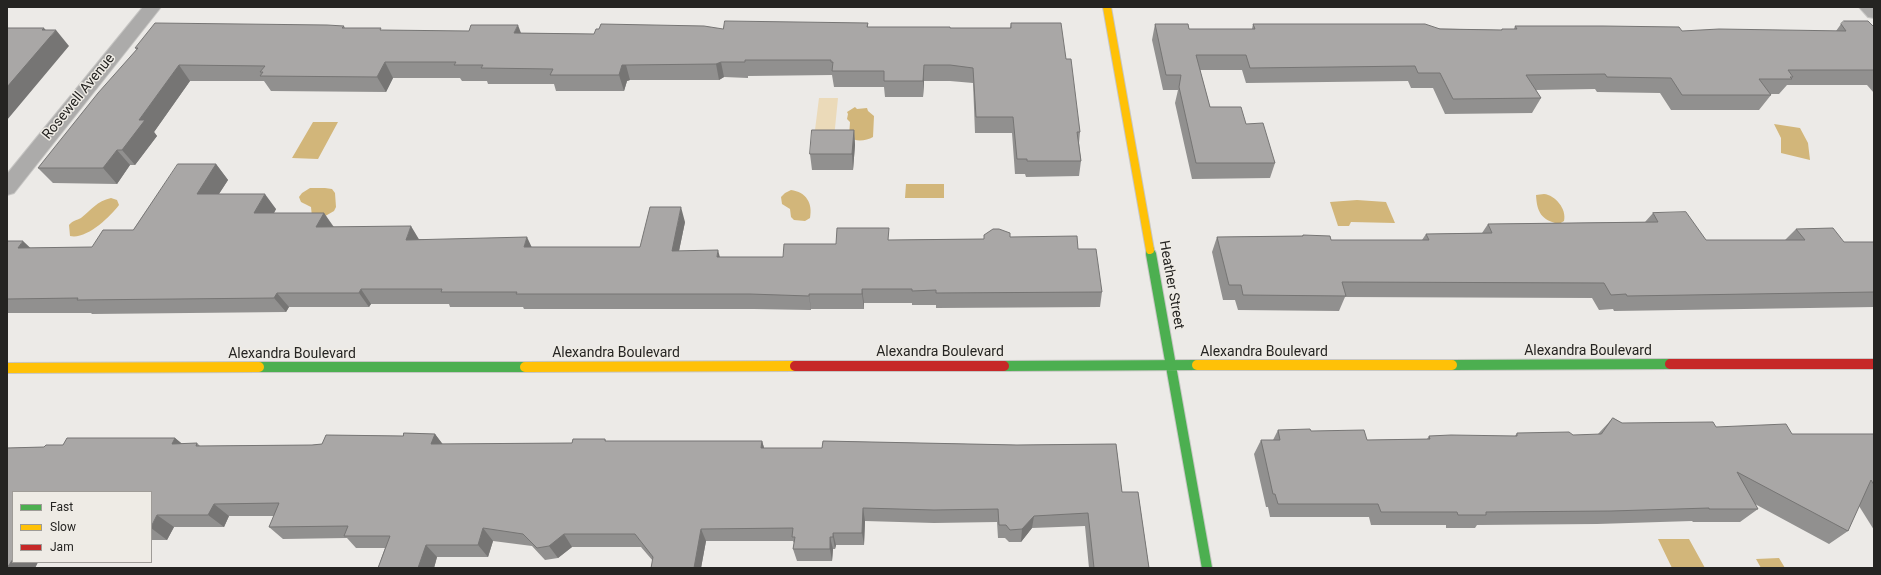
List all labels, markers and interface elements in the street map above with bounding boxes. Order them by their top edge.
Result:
street label: Rosewell Avenue [39,51,119,143]
street label: Heather Street [1155,239,1187,331]
street label: Alexandra Boulevard [1524,343,1652,359]
street label: Alexandra Boulevard [876,344,1004,360]
street label: Alexandra Boulevard [1200,344,1328,360]
street label: Alexandra Boulevard [552,345,680,361]
street label: Alexandra Boulevard [228,346,356,362]
legend [12,491,152,563]
text: Fast [50,500,73,514]
text: Slow [50,520,76,534]
text: Jam [50,540,74,554]

